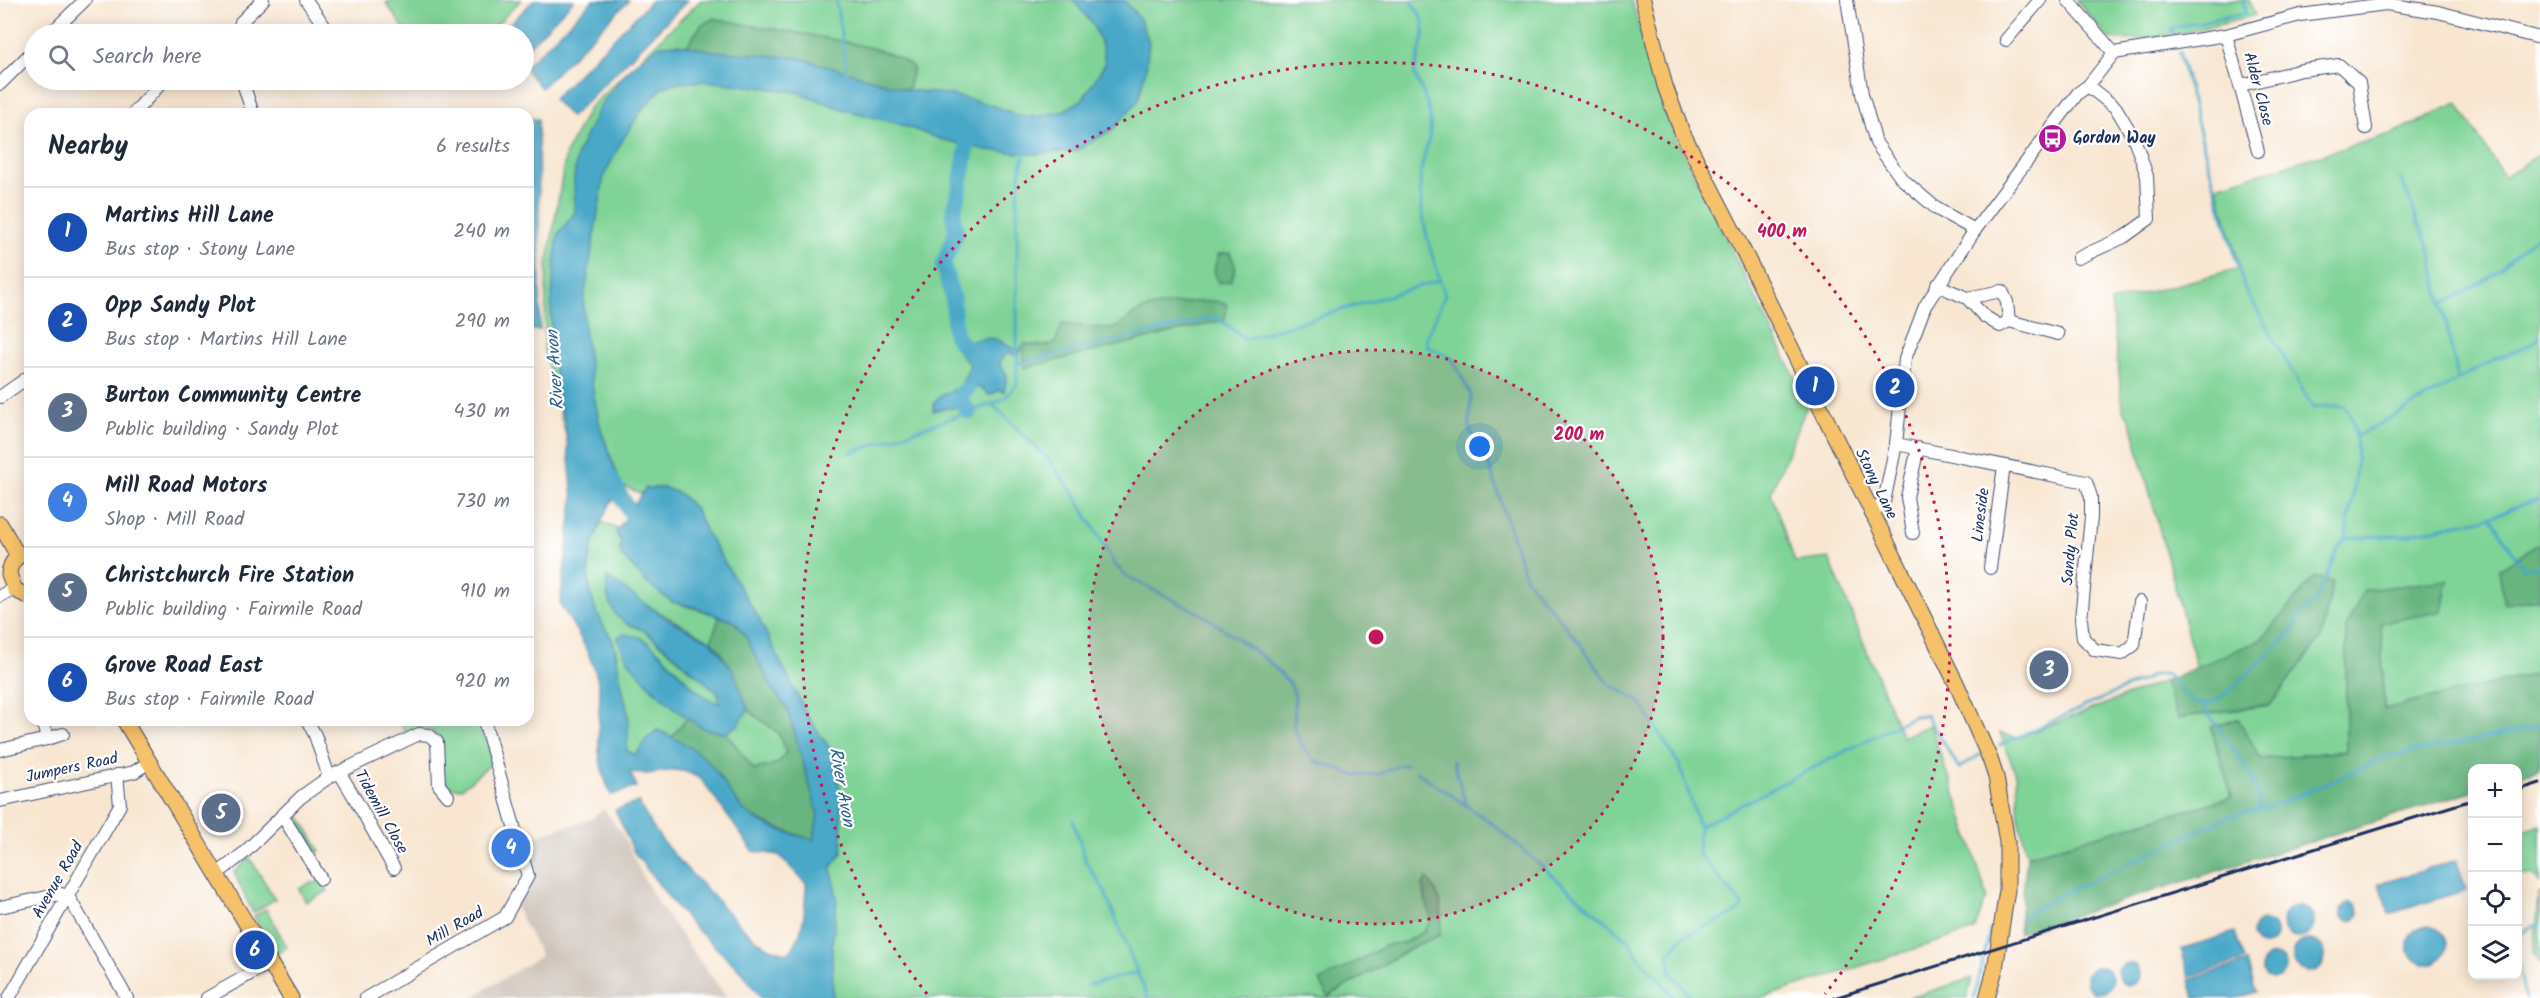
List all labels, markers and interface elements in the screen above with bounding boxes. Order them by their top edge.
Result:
search box [24,24,534,90]
text: Search here [93,40,201,75]
icon: search [45,41,78,74]
street label: Alder Close [2236,49,2280,129]
bus stop icon: Gordon Way [2036,122,2068,154]
text: Nearby [48,126,128,168]
place label: Gordon Way [2073,126,2156,151]
text: 6 results [436,131,510,163]
text: Martins Hill Lane [105,199,274,234]
text: 1 [64,216,71,248]
text: 240 m [453,216,510,248]
text: 400 m [1757,218,1807,247]
text: Bus stop · Stony Lane [105,234,295,266]
text: Opp Sandy Plot [105,289,256,324]
text: 2 [62,306,73,338]
text: 290 m [455,306,510,338]
text: Bus stop · Martins Hill Lane [105,324,347,356]
water label: River Avon [539,328,573,411]
pin: 1 [1796,364,1834,408]
pin: 2 [1876,366,1914,410]
text: Burton Community Centre [105,379,361,414]
text: 3 [62,396,73,428]
text: 430 m [454,396,510,428]
text: Public building · Sandy Plot [105,414,339,446]
text: 200 m [1554,421,1605,450]
your location [1465,432,1494,461]
street label: Stony Lane [1848,444,1904,524]
text: Mill Road Motors [105,469,267,504]
text: 4 [62,486,73,518]
text: 730 m [455,486,510,518]
street label: Lineside [1965,487,1997,543]
text: Shop · Mill Road [105,504,244,536]
street label: Sandy Plot [2055,511,2087,586]
text: Christchurch Fire Station [105,559,354,594]
text: 5 [62,576,73,608]
text: 910 m [460,576,510,608]
text: Public building · Fairmile Road [105,594,362,626]
centre of rings [1366,627,1386,647]
pin: 3 [2030,648,2068,692]
text: Grove Road East [105,649,263,684]
text: 6 [62,666,73,698]
text: 920 m [455,666,510,698]
text: Bus stop · Fairmile Road [105,684,313,716]
water label: River Avon [820,745,862,830]
street label: Jumpers Road [24,746,121,790]
map controls [2468,764,2522,980]
button: + [2468,764,2522,818]
street label: Tidemill Close [347,765,415,859]
pin: 5 [202,790,240,836]
button: − [2468,818,2522,872]
pin: 4 [492,826,530,870]
street label: Avenue Road [26,836,91,923]
button: locate [2468,872,2522,926]
street label: Mill Road [422,900,489,954]
button: layers [2468,926,2522,980]
pin: 6 [236,928,274,972]

